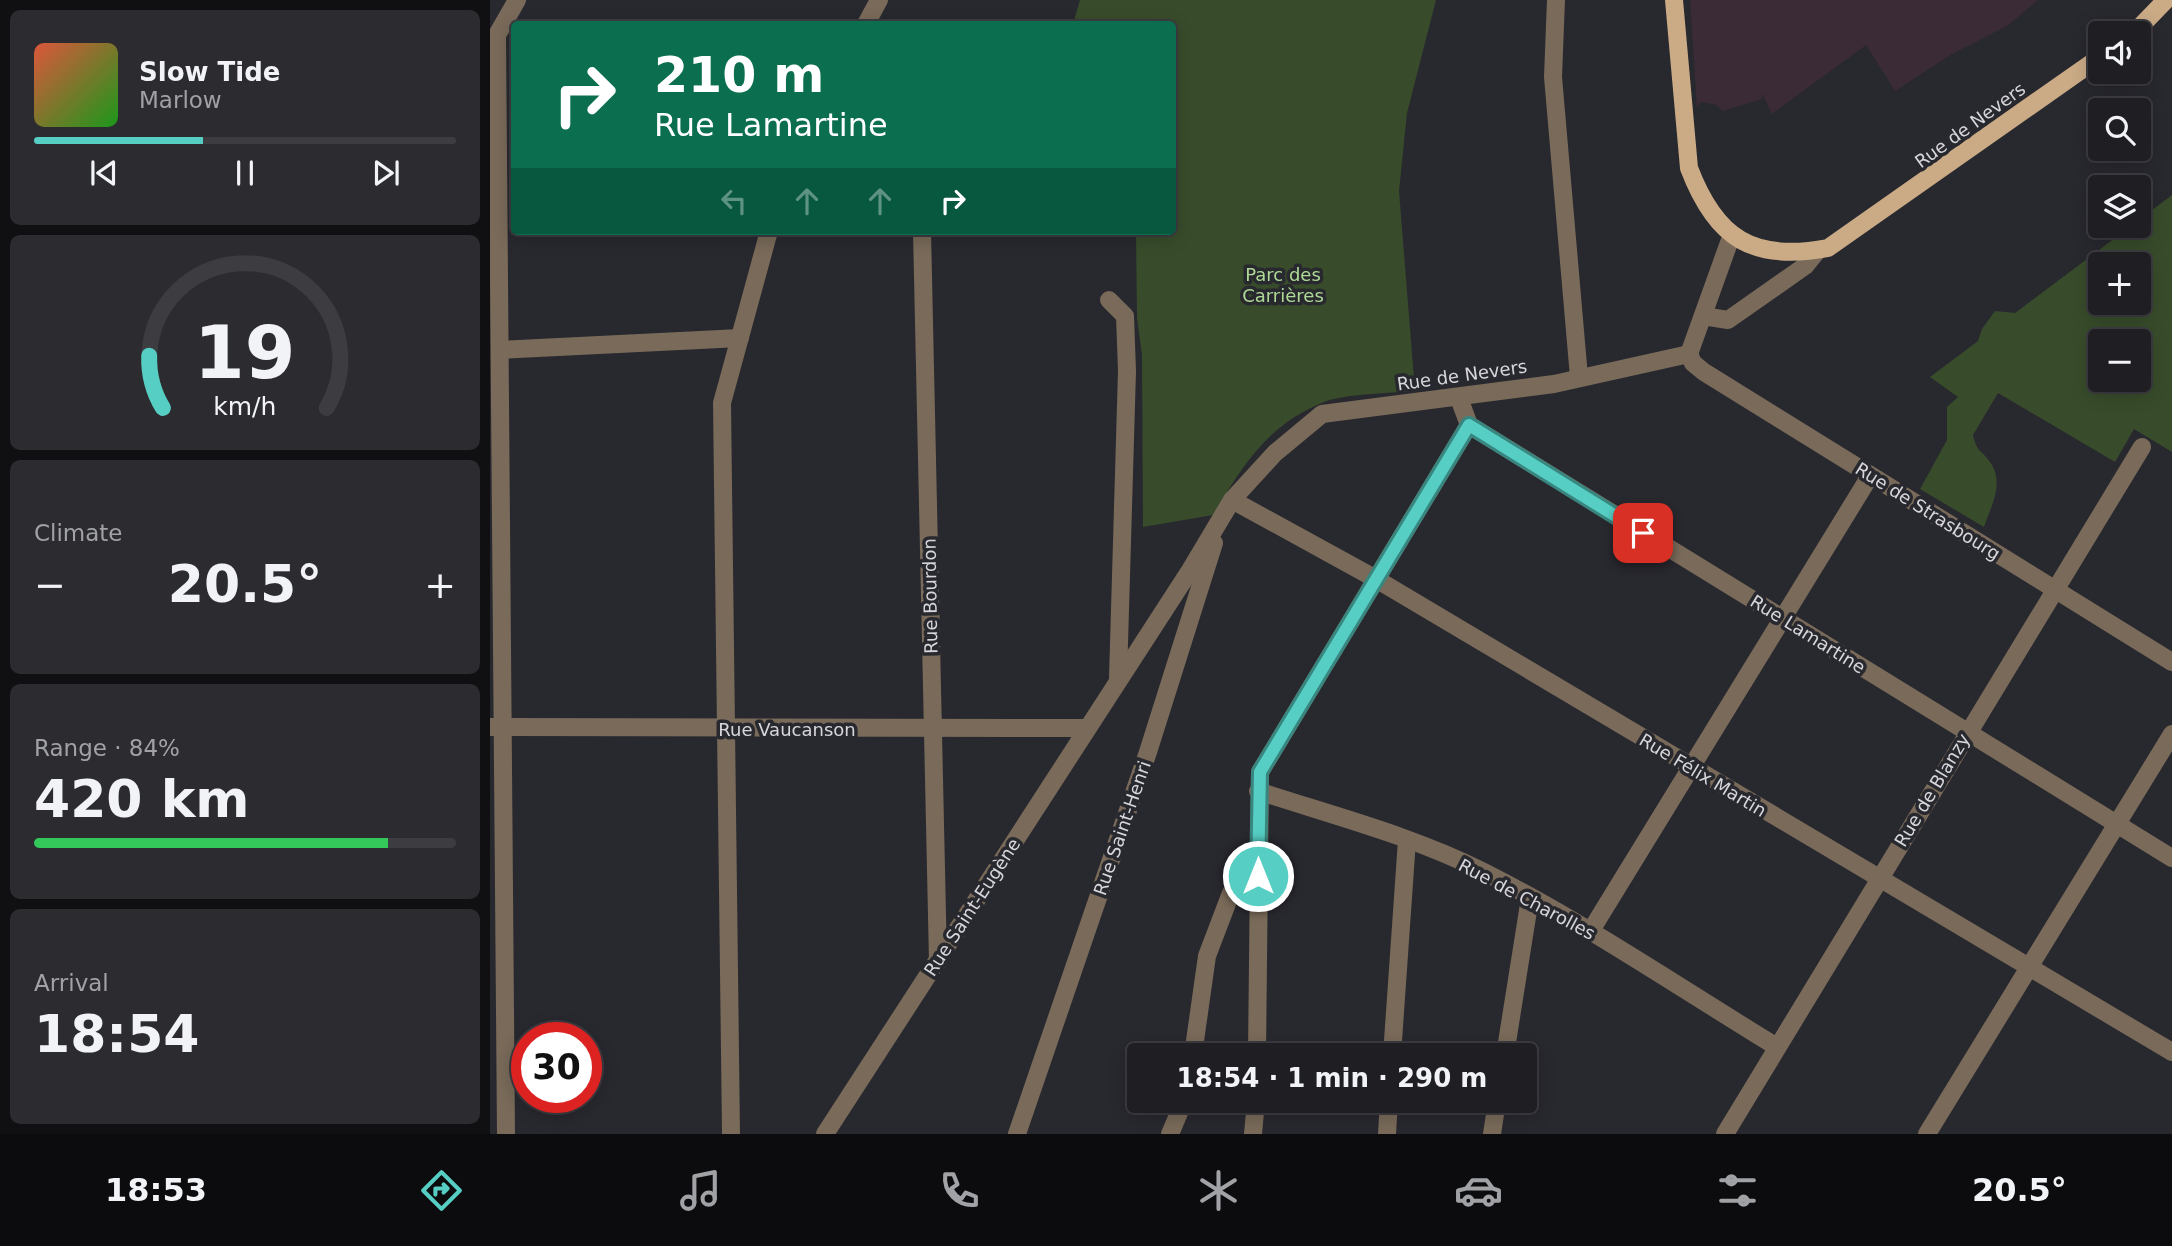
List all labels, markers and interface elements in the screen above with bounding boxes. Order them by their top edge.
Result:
map controls [2088,21,2151,392]
button: sound [2088,21,2151,84]
text: 210 m [654,47,824,104]
icon: right [539,49,630,140]
text: Slow Tide [139,57,280,87]
street label: Rue de Nevers [1911,78,2029,172]
text: Marlow [139,87,222,113]
button: search [2088,98,2151,161]
text: Rue Lamartine [654,106,888,144]
icon: previous [85,154,123,192]
icon: pause [226,154,264,192]
icon: next [367,154,405,192]
button: layers [2088,175,2151,238]
icon: left [715,182,753,220]
icon: ahead [788,182,826,220]
icon: ahead [861,182,899,220]
icon: right [934,182,972,220]
button: + [2088,252,2151,315]
park label: Parc des Carrières [1242,264,1324,306]
text: 19 [194,311,296,396]
button: − [2088,329,2151,392]
street label: Rue de Nevers [1396,355,1528,395]
text: km/h [213,392,277,421]
street label: Rue de Strasbourg [1852,458,2004,564]
pin [1613,503,1673,563]
icon: arrive [1624,514,1662,552]
text: Climate [34,520,123,546]
street label: Rue Bourdon [918,538,942,654]
text: 20.5° [168,554,322,614]
text: − [34,563,66,607]
text: + [424,563,456,607]
street label: Rue Lamartine [1747,590,1869,678]
street label: Rue Vaucanson [718,719,856,740]
street label: Rue Félix Martin [1636,729,1770,821]
street label: Rue de Blanzy [1890,729,1974,850]
text: Range · 84% [34,735,180,761]
street label: Rue Saint-Henri [1089,758,1155,898]
text: 420 km [34,769,249,829]
street label: Rue Saint-Eugène [920,834,1024,980]
position arrow [1221,839,1295,913]
street label: Rue de Charolles [1455,854,1599,944]
text: Arrival [34,970,109,996]
text: 18:54 [34,1004,200,1064]
speed limit sign: 30 [511,1022,602,1113]
text: 18:54 · 1 min · 290 m [1177,1063,1487,1093]
icon: directions [417,1166,466,1215]
icon: music [676,1166,725,1215]
icon: phone [935,1166,984,1215]
icon: climate [1194,1166,1243,1215]
icon: car [1454,1166,1503,1215]
icon: filters [1713,1166,1762,1215]
text: 18:53 [105,1171,207,1209]
text: 20.5° [1972,1171,2067,1209]

